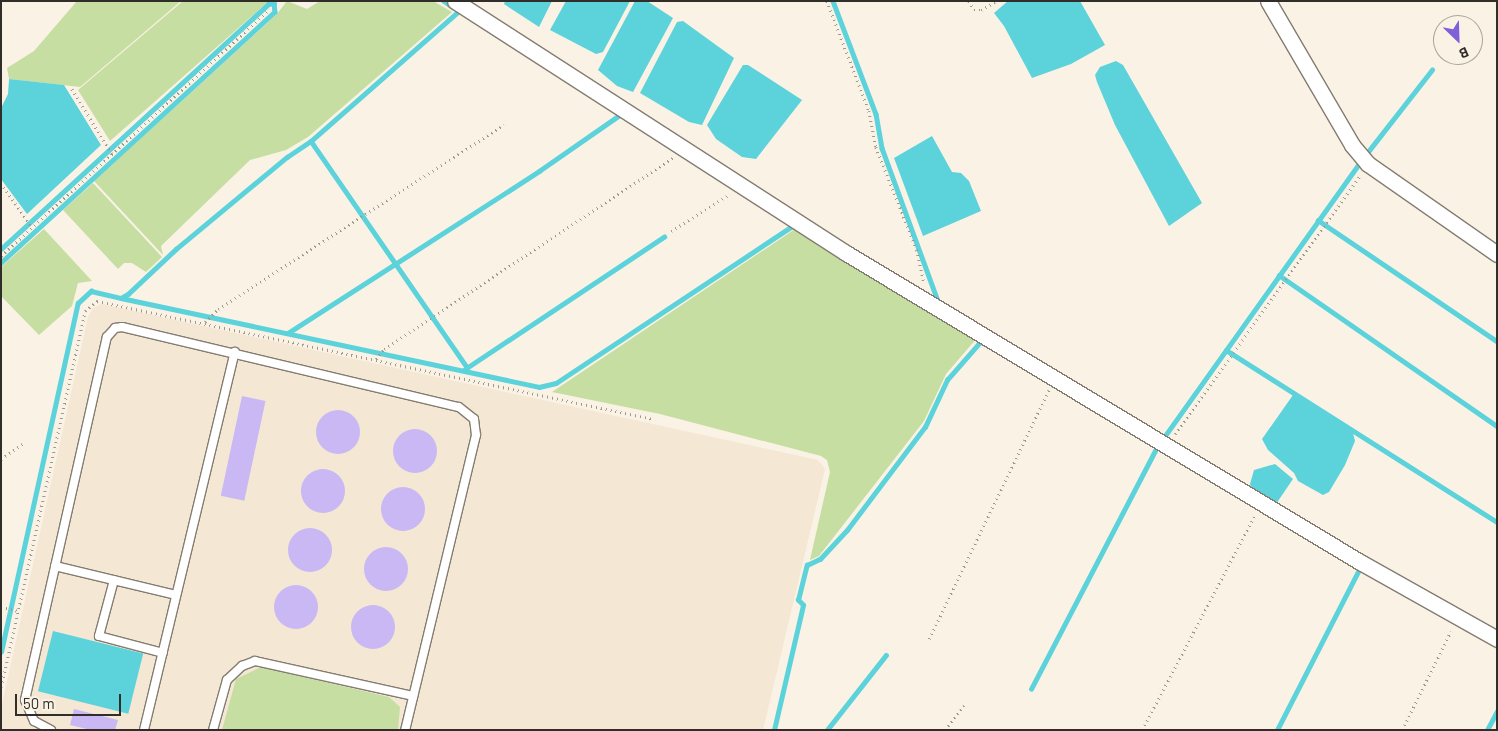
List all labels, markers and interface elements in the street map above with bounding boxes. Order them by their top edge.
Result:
north arrow [1433,15,1483,65]
text: B [1456,44,1471,63]
scale bar [18,684,124,716]
text: 50 m [23,694,55,712]

